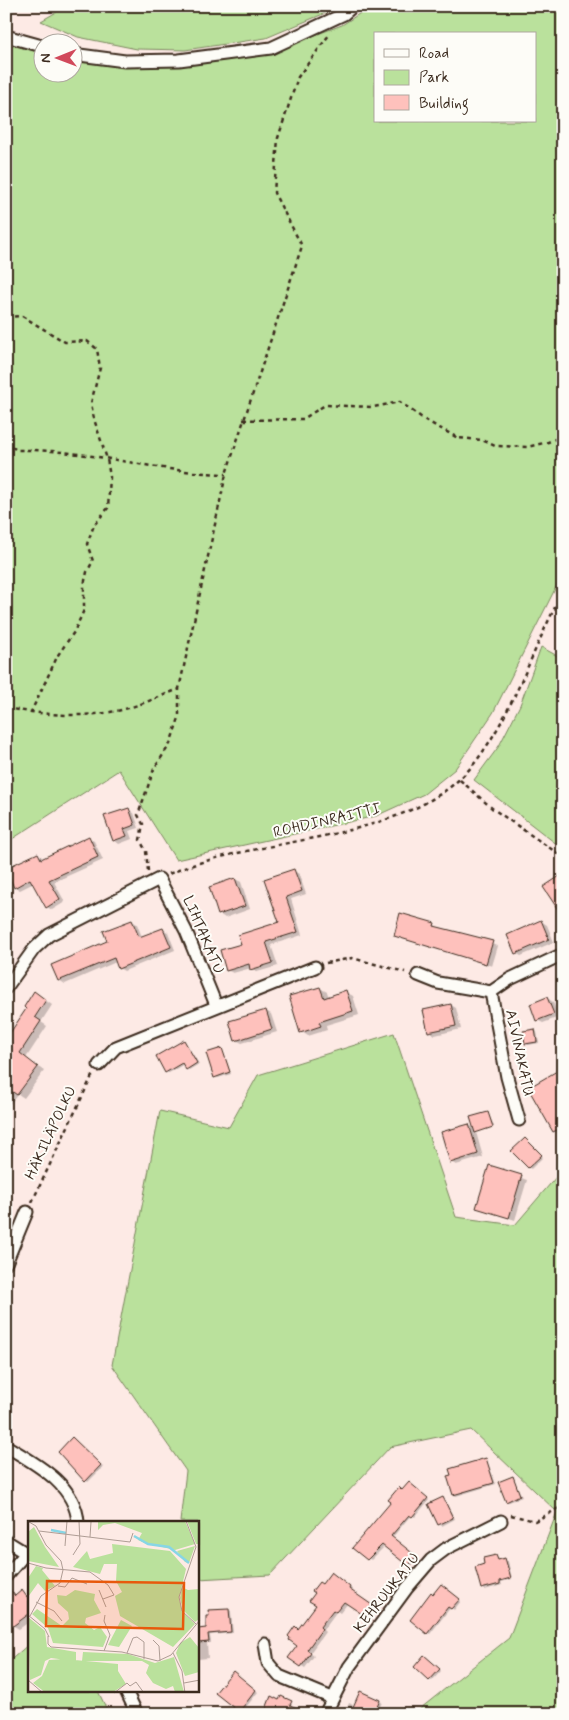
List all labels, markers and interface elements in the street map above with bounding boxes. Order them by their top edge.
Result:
north arrow [32,32,82,82]
legend [374,32,536,122]
text: Road [419,44,449,64]
text: N [37,53,55,63]
text: Park [419,68,449,88]
text: Building [419,94,469,115]
street label: ROHDINRAITTI [271,799,383,843]
street label: LIHTAKATU [178,893,228,977]
street label: AIVINAKATU [500,1008,538,1098]
street label: HÄKILÄPOLKU [21,1083,81,1183]
inset map [28,1521,199,1692]
street label: KEHRUUKATU [349,1549,425,1637]

